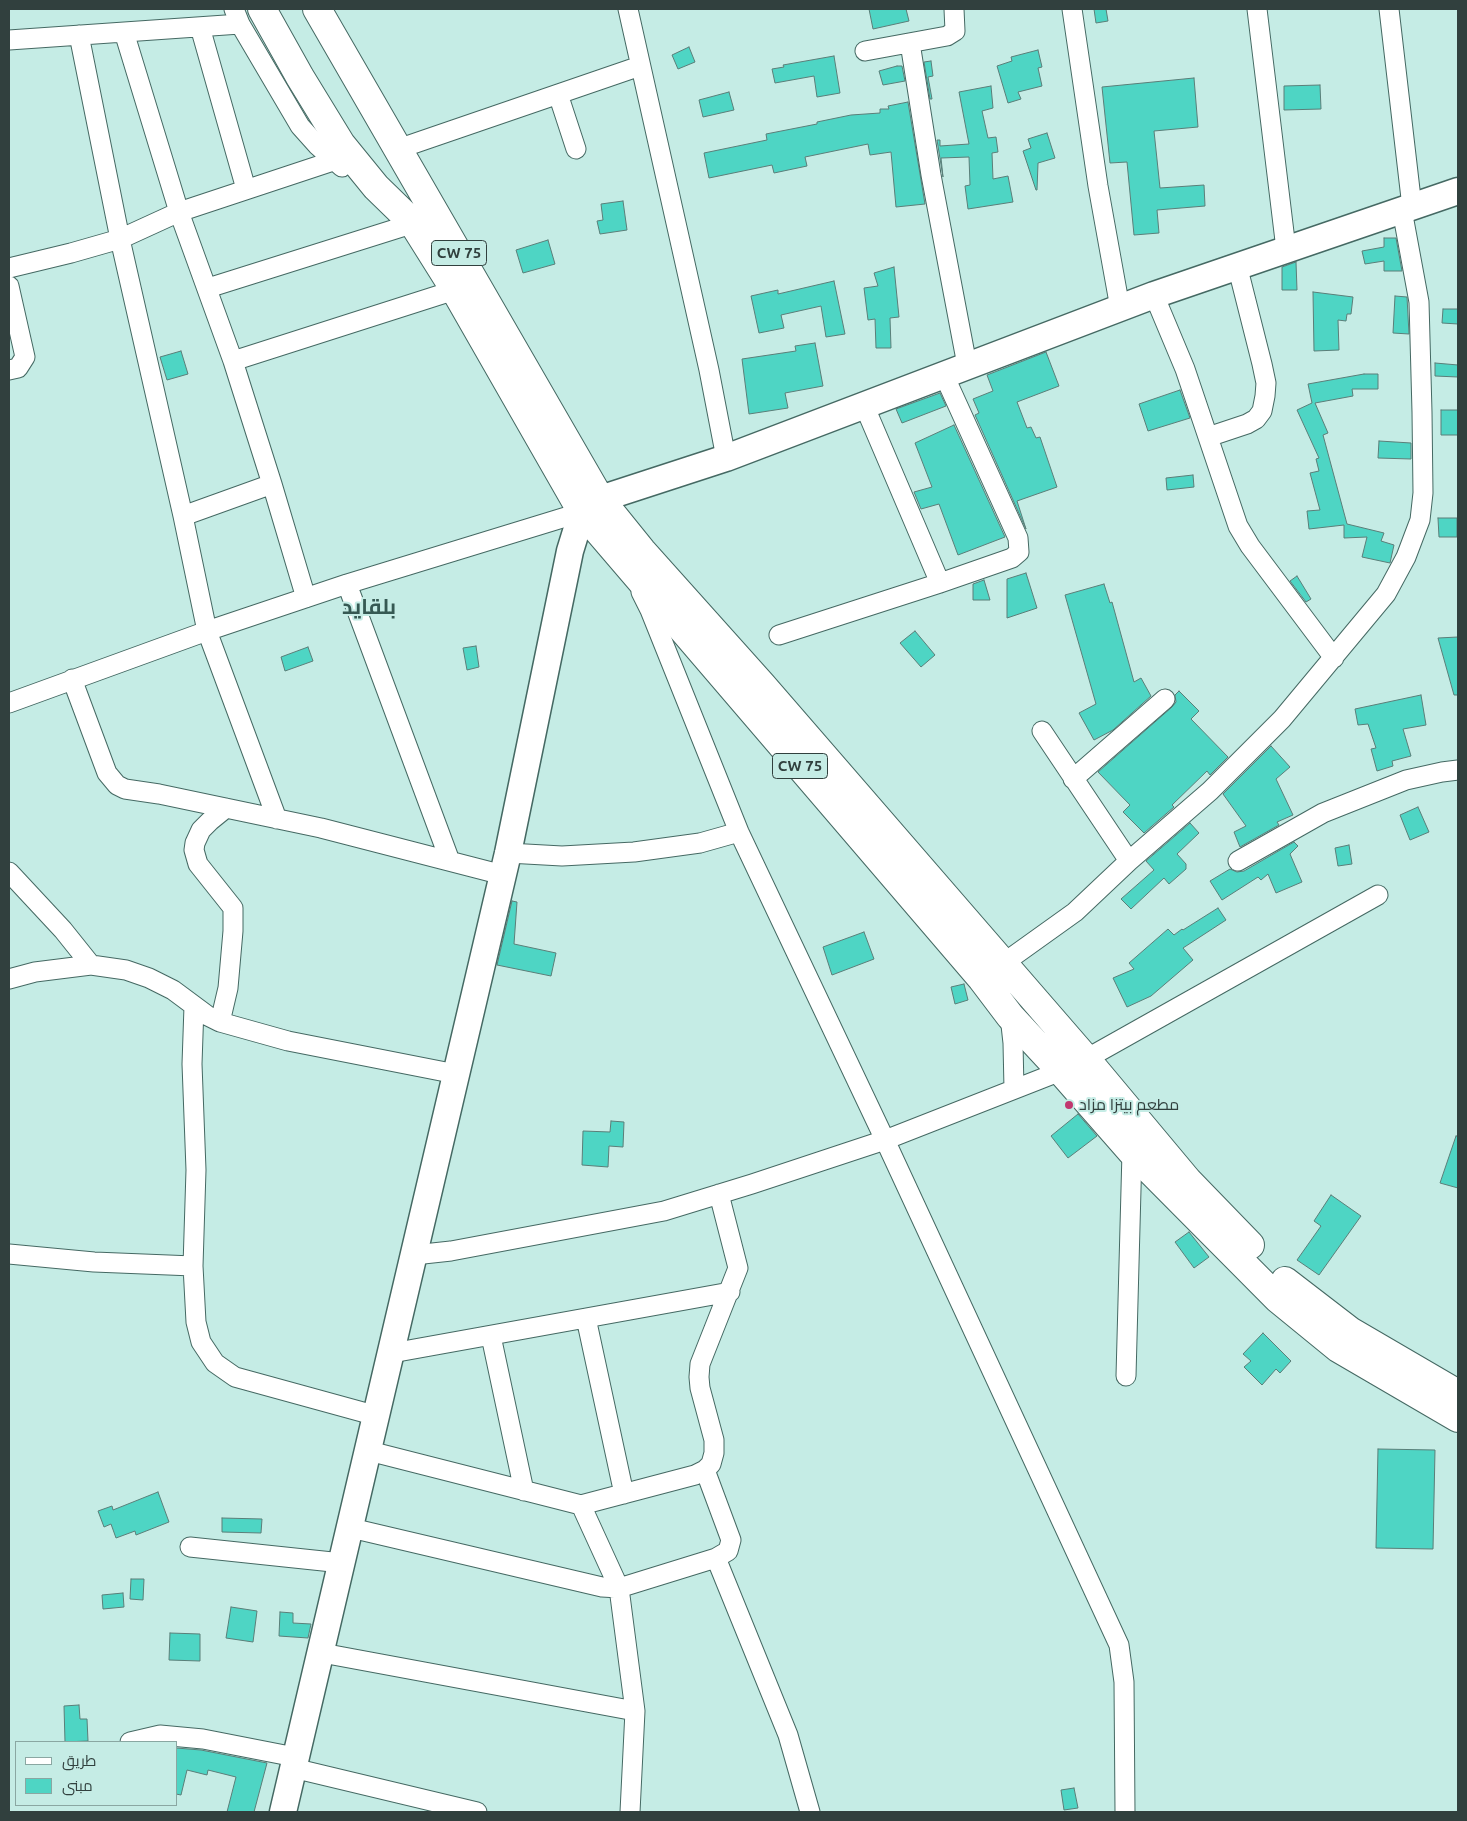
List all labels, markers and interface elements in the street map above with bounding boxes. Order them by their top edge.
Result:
road number: CW 75 [432,240,486,266]
district label: بلقايد [342,594,396,620]
road number: CW 75 [772,754,828,778]
place label: مطعم بيتزا مزاد [1079,1095,1179,1115]
marker: مطعم بيتزا مزاد [1063,1099,1075,1111]
legend [15,1741,178,1806]
text: طريق [62,1752,96,1769]
text: مبنى [62,1777,93,1794]

